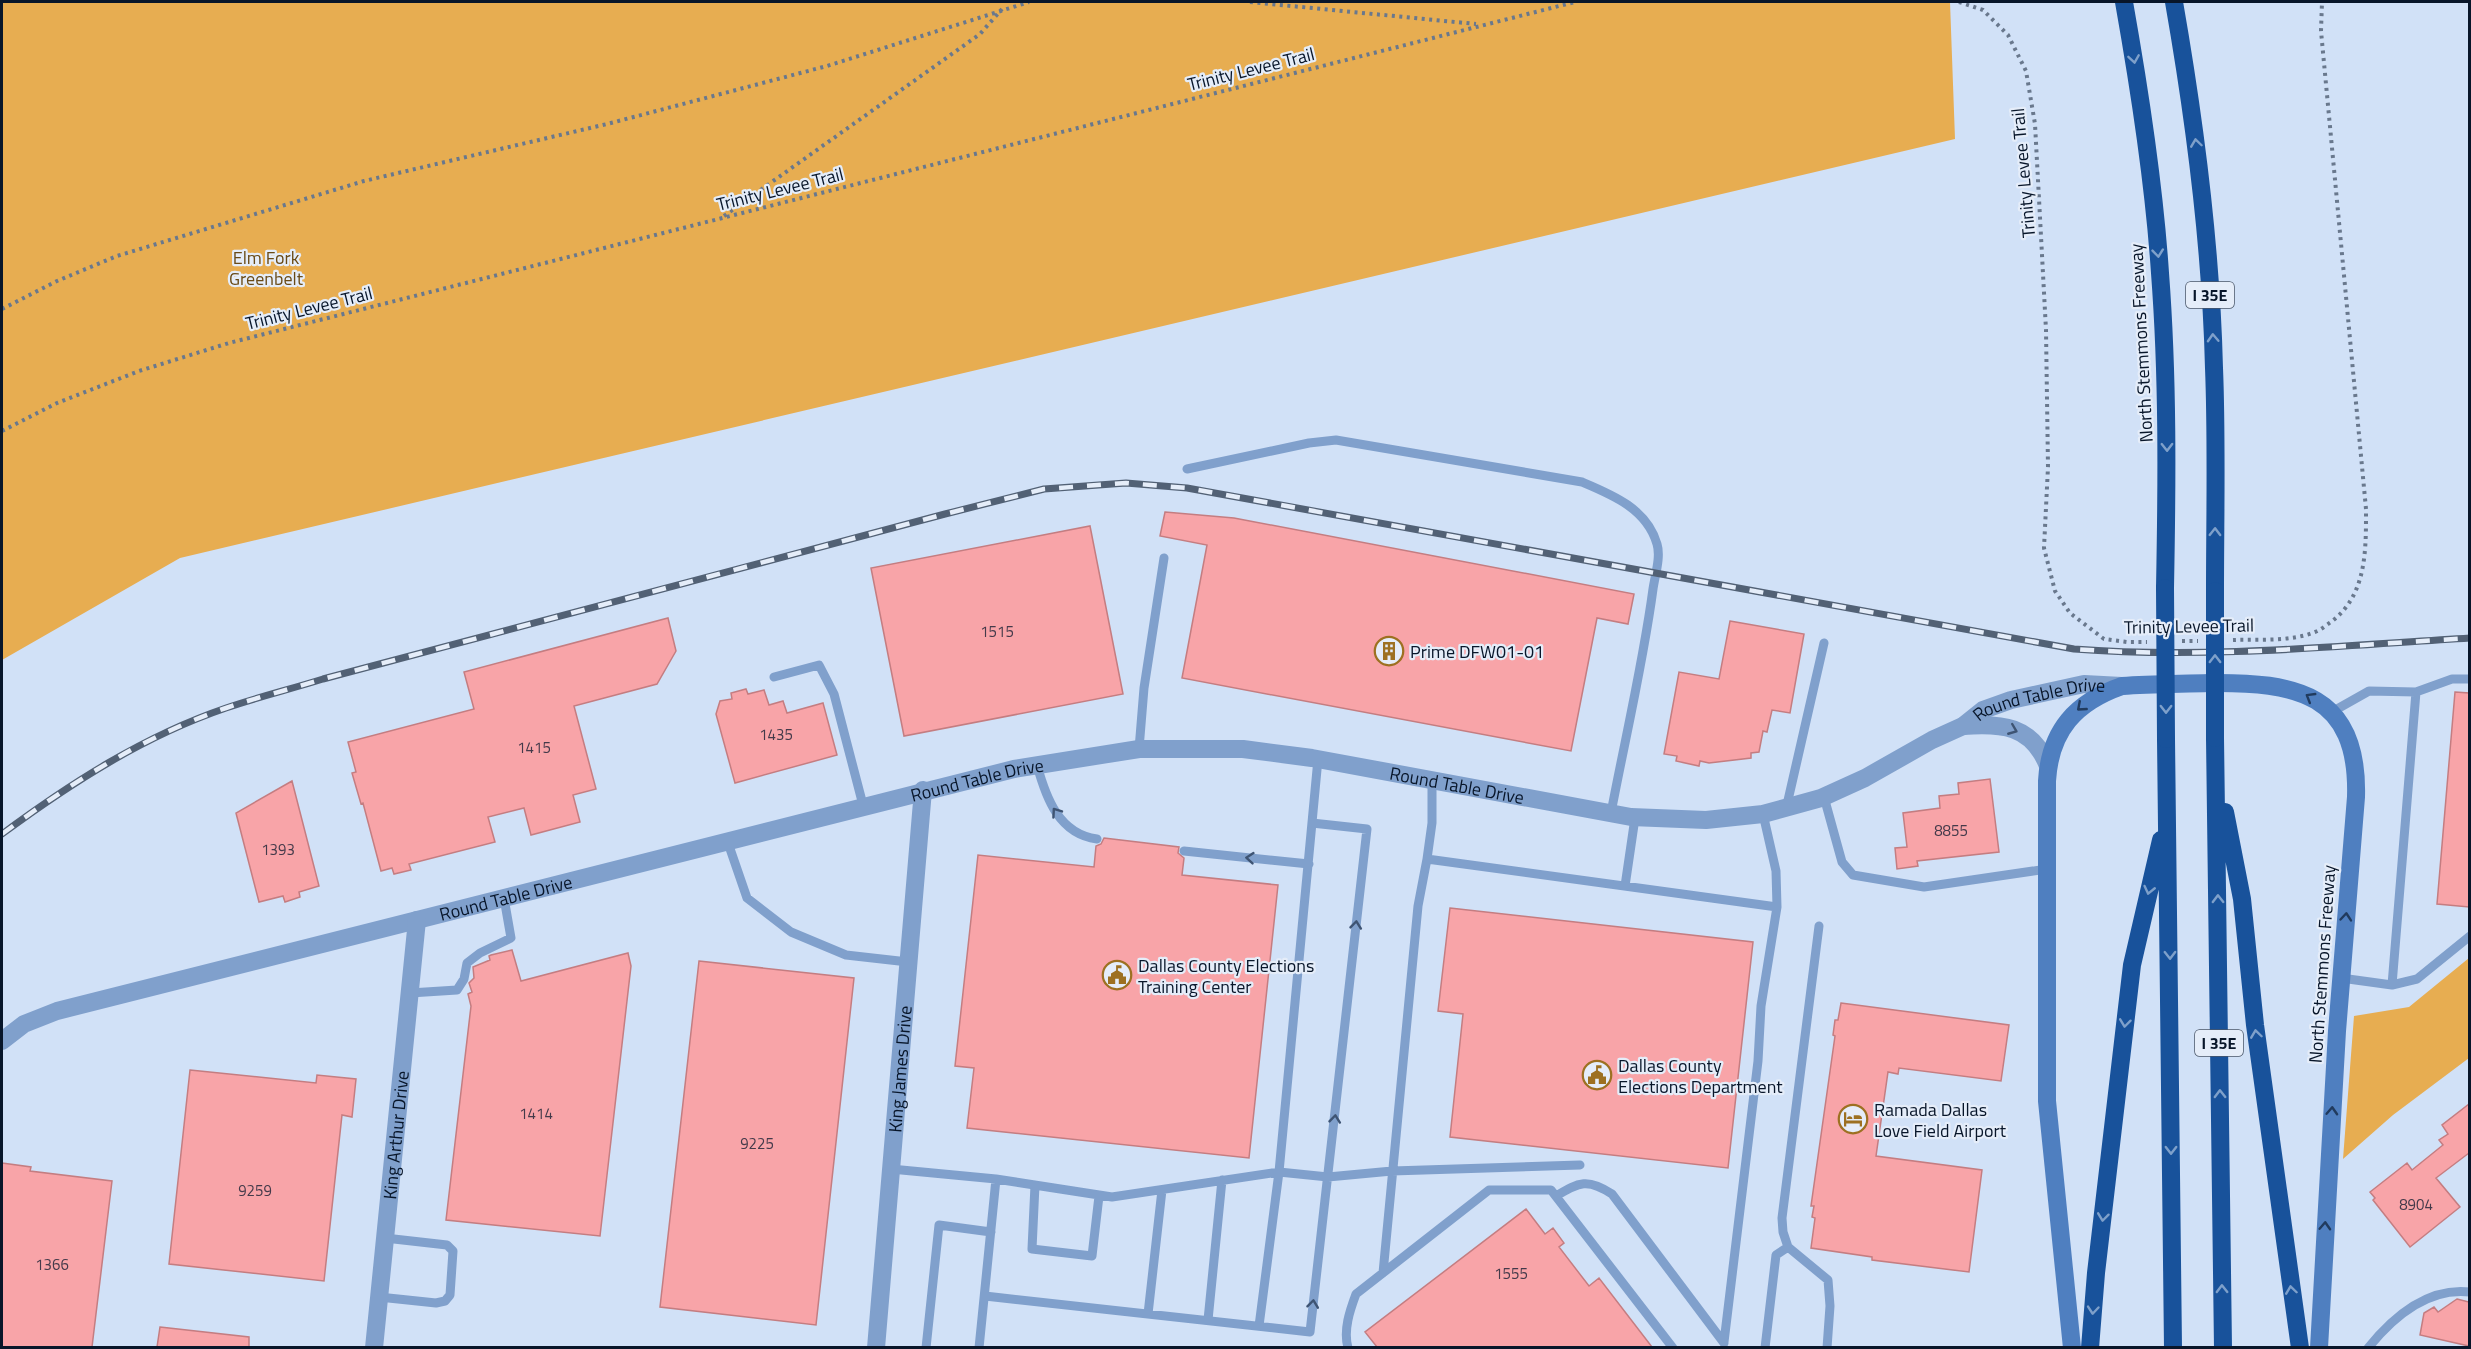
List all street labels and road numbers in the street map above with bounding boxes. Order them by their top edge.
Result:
street label: Trinity Levee Trail [1185,40,1317,98]
street label: Trinity Levee Trail [2004,107,2042,239]
street label: Trinity Levee Trail [714,160,846,218]
street label: North Stemmons Freeway [2122,243,2160,443]
street label: Trinity Levee Trail [243,279,375,337]
road number: I 35E [2186,282,2234,308]
street label: Trinity Levee Trail [2124,611,2254,641]
street label: Round Table Drive [1966,670,2106,727]
street label: Round Table Drive [907,751,1045,808]
street label: Round Table Drive [1388,759,1526,810]
street label: North Stemmons Freeway [2302,864,2342,1064]
street label: Round Table Drive [436,868,575,927]
street label: King James Drive [881,1004,918,1134]
road number: I 35E [2195,1030,2243,1056]
street label: King Arthur Drive [375,1069,415,1201]

